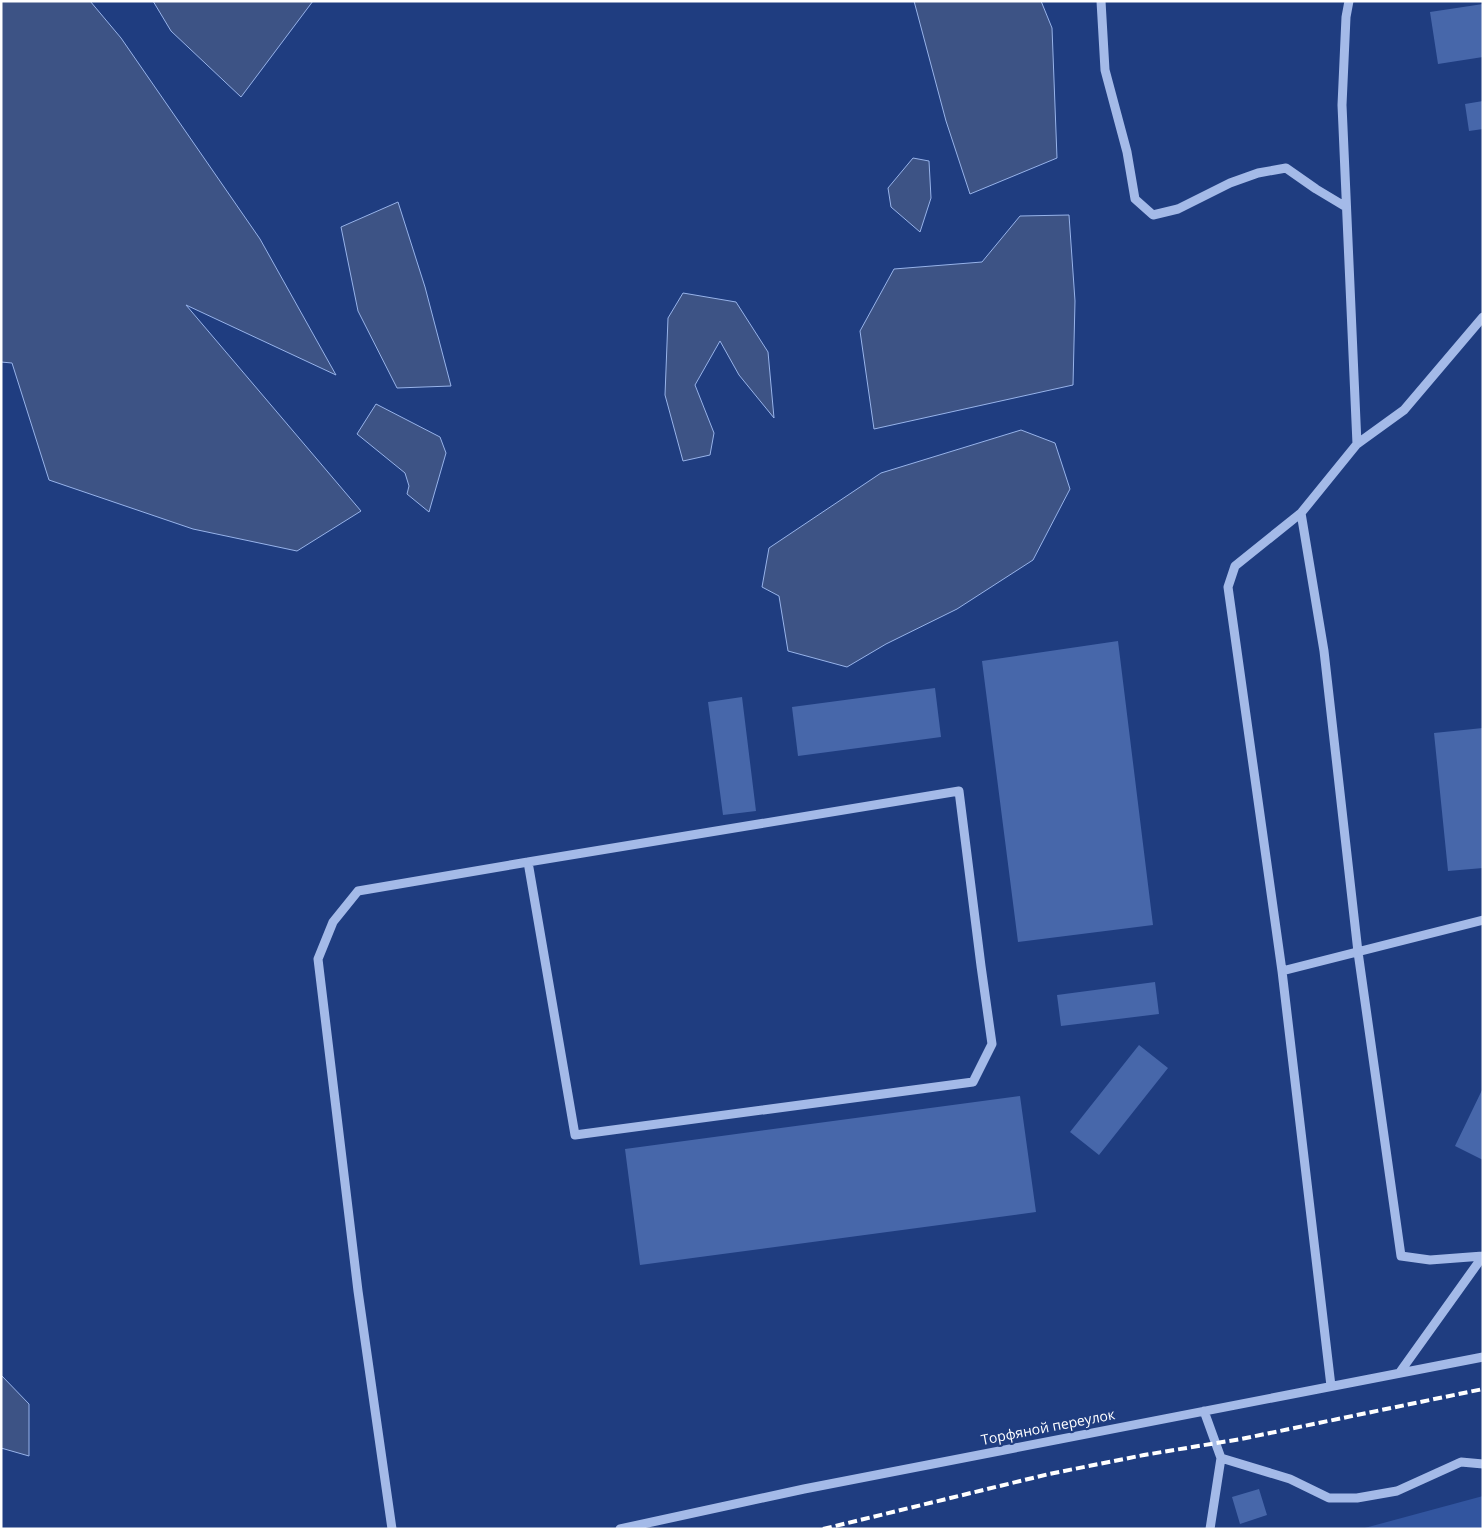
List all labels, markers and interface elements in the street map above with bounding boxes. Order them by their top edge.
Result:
street label: Торфяной переулок [979,1404,1117,1449]

